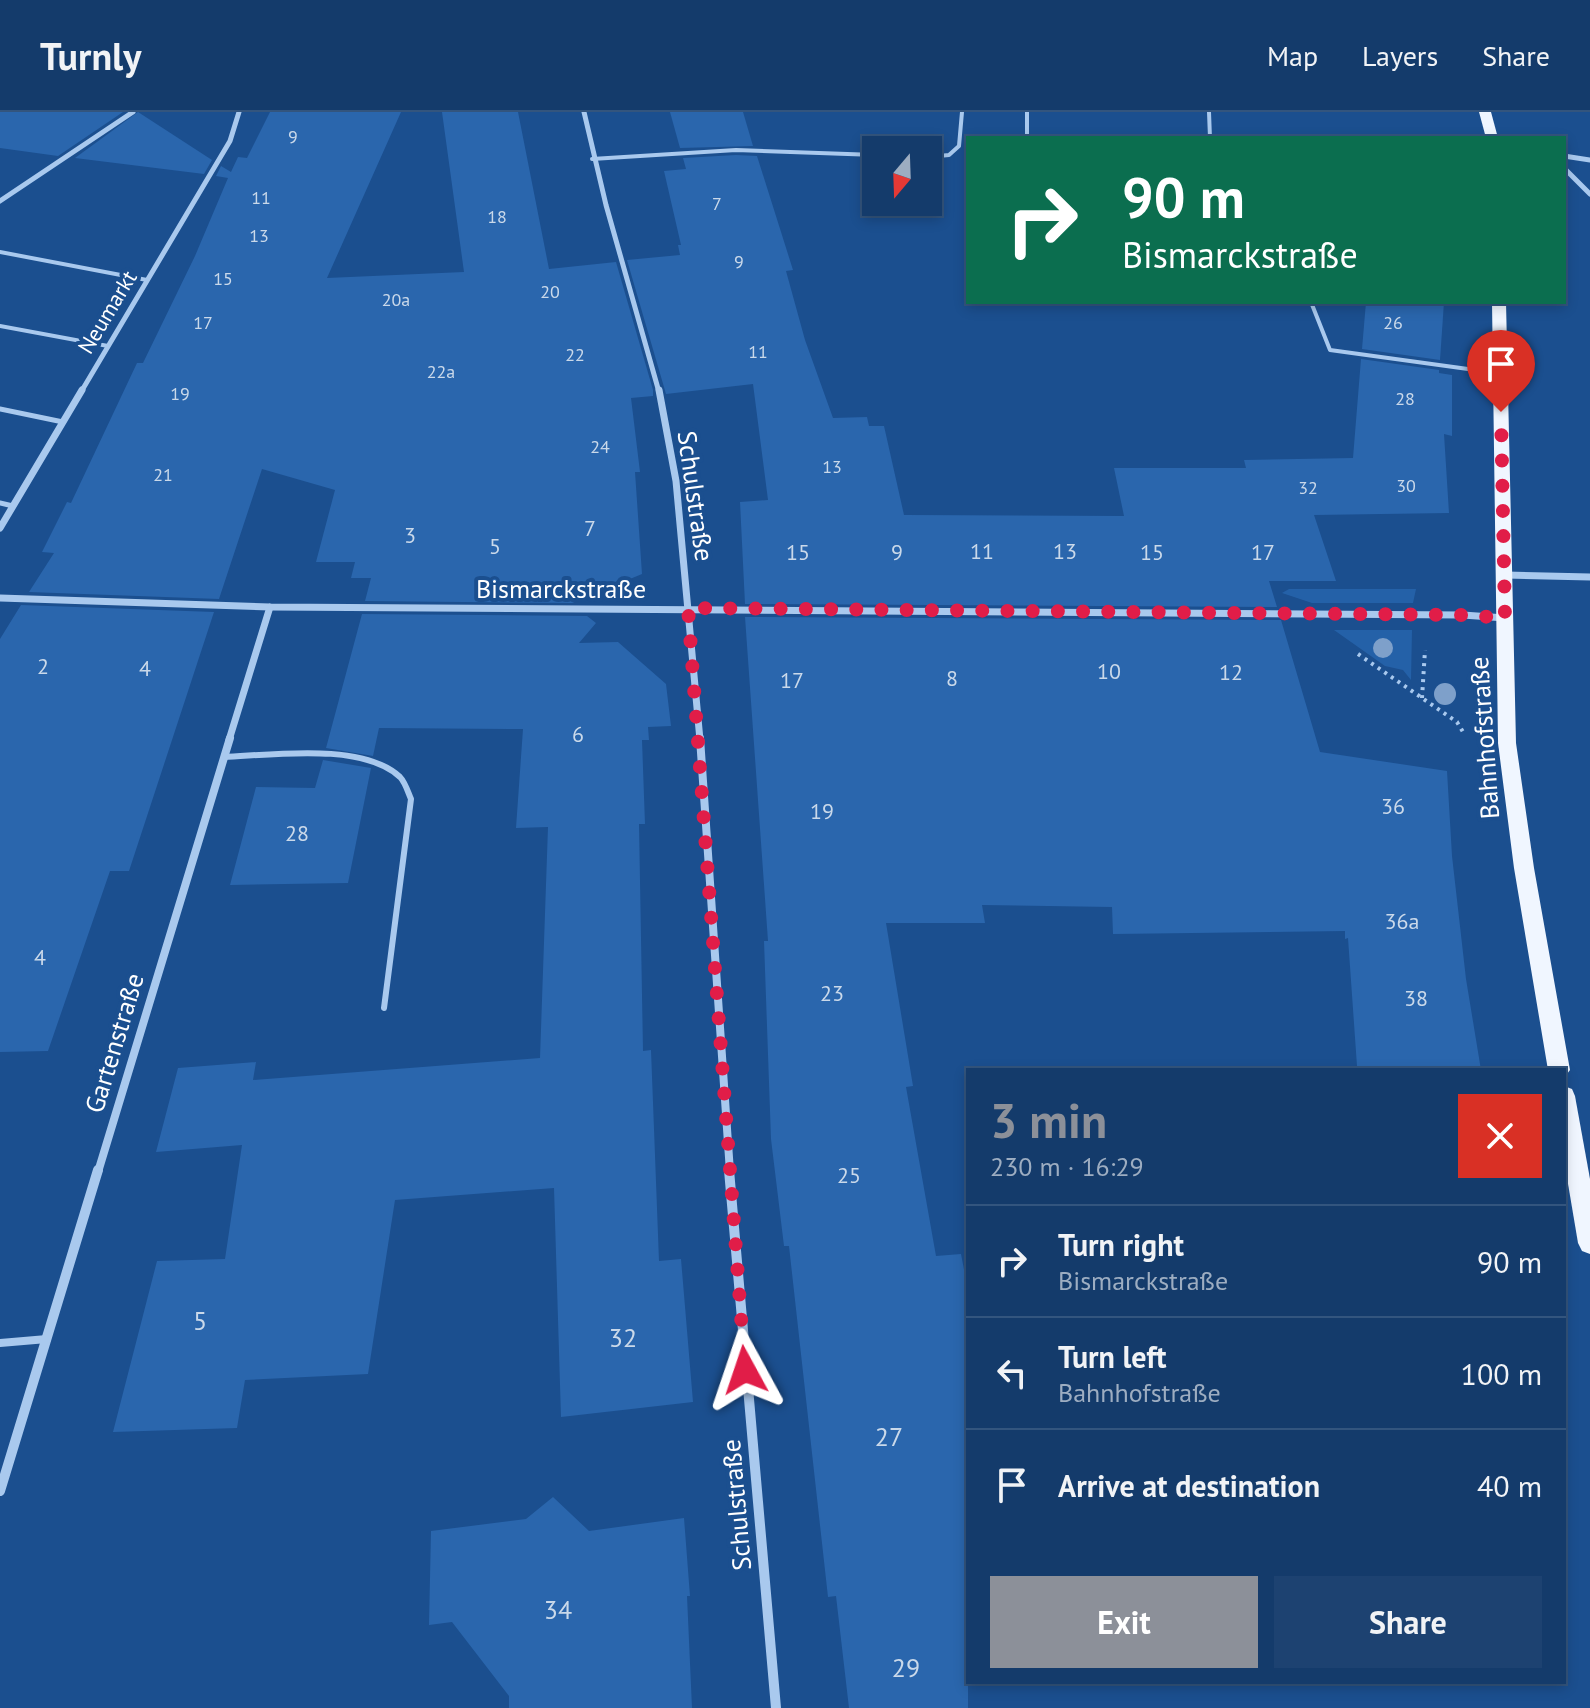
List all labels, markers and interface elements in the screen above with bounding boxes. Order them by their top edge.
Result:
text: Turnly [40,31,141,80]
text: Map [1267,37,1318,74]
text: Layers [1362,37,1438,74]
text: Share [1482,37,1550,74]
house number: 9 [288,125,298,148]
north arrow [862,136,942,216]
map controls [862,136,942,216]
text: 90 m [1122,161,1245,233]
icon: right [990,168,1094,272]
house number: 11 [251,186,271,209]
house number: 7 [712,192,722,215]
house number: 18 [487,205,507,228]
house number: 13 [249,224,269,247]
text: Bismarckstraße [1122,231,1358,278]
house number: 9 [734,250,744,273]
street label: Neumarkt [71,265,143,359]
house number: 15 [213,267,233,290]
house number: 20 [540,280,560,303]
house number: 20a [382,288,410,311]
house number: 17 [193,311,213,334]
house number: 26 [1383,311,1403,334]
pin [1467,330,1535,412]
house number: 11 [748,340,768,363]
icon: arrive [1479,342,1523,386]
house number: 22 [565,343,585,366]
house number: 22a [427,360,455,383]
house number: 19 [170,382,190,405]
house number: 28 [1395,387,1415,410]
street label: Schulstraße [671,429,721,563]
house number: 24 [590,435,610,458]
house number: 13 [822,455,842,478]
house number: 21 [153,463,173,486]
house number: 30 [1396,474,1416,497]
house number: 32 [1298,476,1318,499]
house number: 7 [584,514,596,542]
house number: 3 [404,521,416,549]
house number: 5 [489,532,501,560]
house number: 11 [970,537,994,565]
house number: 13 [1053,537,1077,565]
house number: 15 [786,538,810,566]
house number: 9 [891,538,903,566]
house number: 15 [1140,538,1164,566]
house number: 17 [1251,538,1275,566]
street label: Bismarckstraße [476,572,646,605]
house number: 2 [37,652,49,680]
house number: 4 [139,654,151,682]
street label: Bahnhofstraße [1462,656,1506,820]
house number: 10 [1097,657,1121,685]
house number: 12 [1219,658,1243,686]
house number: 8 [946,664,958,692]
house number: 17 [780,666,804,694]
house number: 6 [572,720,584,748]
house number: 36 [1381,792,1405,820]
house number: 19 [810,797,834,825]
house number: 28 [285,819,309,847]
house number: 36a [1385,907,1419,935]
house number: 4 [34,943,46,971]
street label: Gartenstraße [77,969,151,1117]
house number: 23 [820,979,844,1007]
house number: 38 [1404,984,1428,1012]
text: 3 min [990,1089,1107,1151]
button: close [1458,1094,1542,1178]
text: 230 m · 16:29 [990,1150,1144,1183]
house number: 25 [837,1161,861,1189]
text: Turn right [1058,1225,1184,1264]
icon: right [990,1239,1034,1283]
text: 90 m [1477,1242,1542,1281]
text: Bismarckstraße [1058,1264,1228,1297]
house number: 5 [193,1304,207,1337]
house number: 32 [609,1321,637,1354]
position arrow [703,1328,787,1412]
text: Turn left [1058,1337,1166,1376]
icon: left [990,1351,1034,1395]
text: 100 m [1461,1354,1542,1393]
text: Bahnhofstraße [1058,1376,1221,1409]
house number: 27 [875,1420,903,1453]
street label: Schulstraße [714,1438,758,1572]
icon: arrive [990,1463,1034,1507]
text: Arrive at destination [1058,1466,1320,1505]
text: 40 m [1477,1466,1542,1505]
button: Exit [990,1576,1258,1668]
button: Share [1274,1576,1542,1668]
house number: 34 [544,1593,572,1626]
house number: 29 [892,1651,920,1684]

